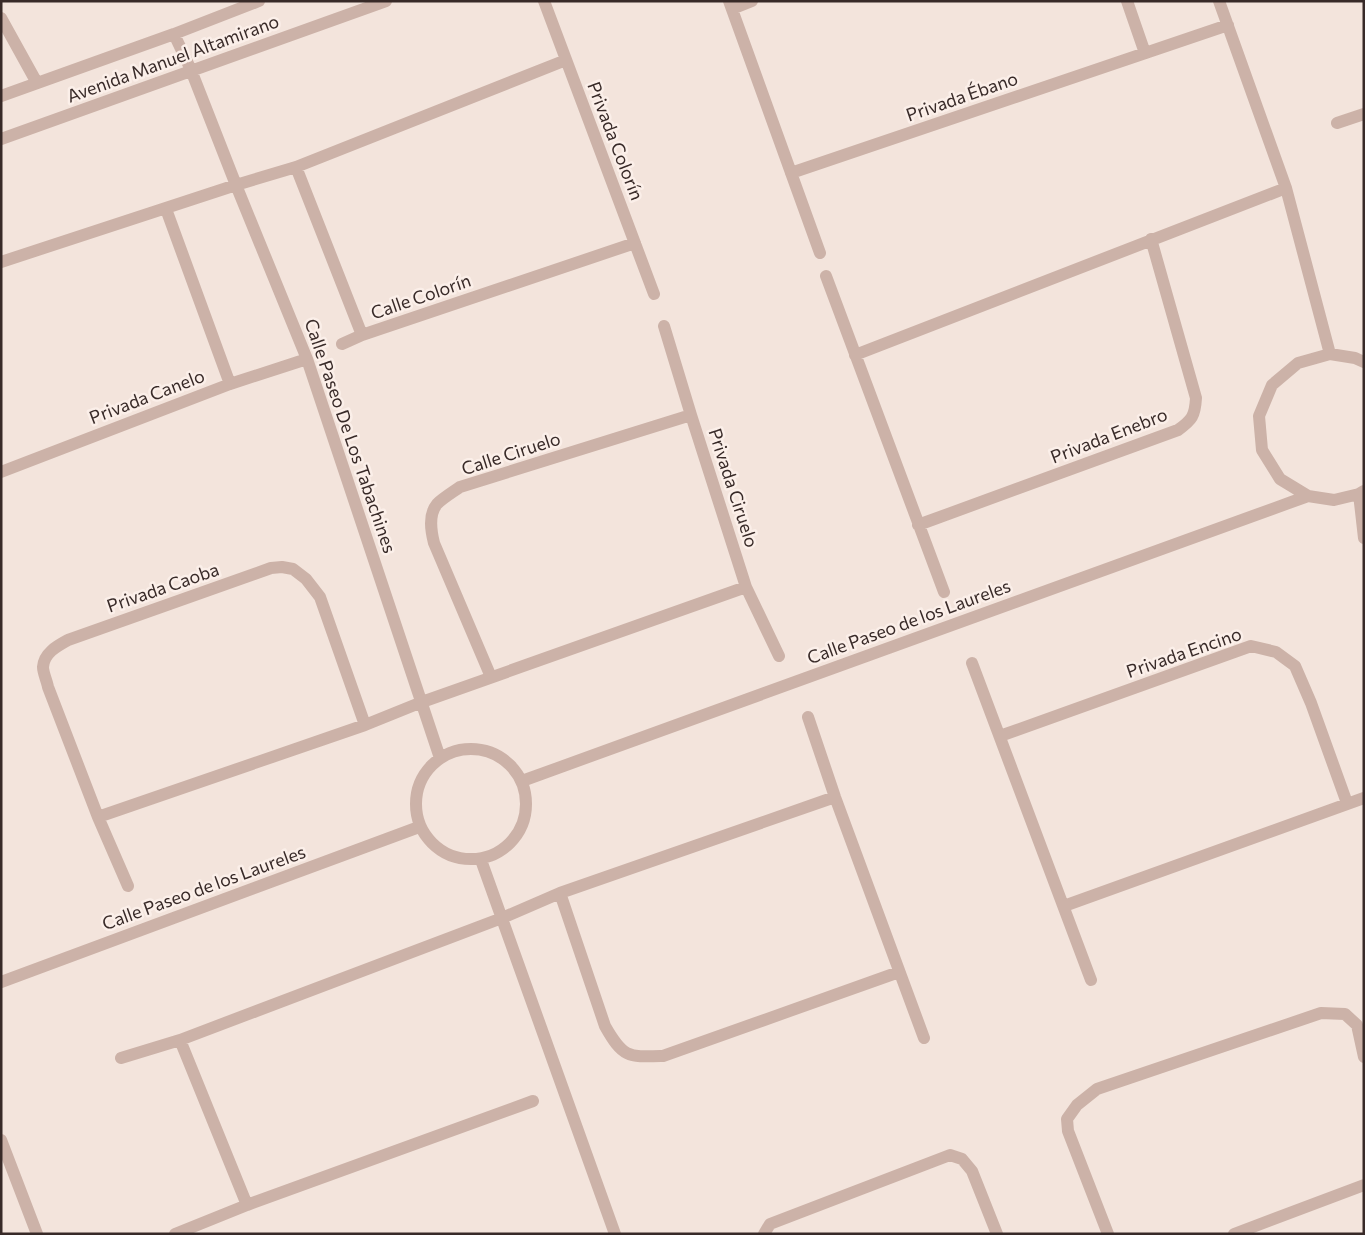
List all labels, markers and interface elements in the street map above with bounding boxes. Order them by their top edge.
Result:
street label: Avenida Manuel Altamirano [64,9,282,107]
street label: Privada Ébano [903,67,1020,125]
street label: Privada Colorín [583,78,649,203]
street label: Calle Colorín [368,269,474,323]
street label: Calle Paseo De Los Tabachines [300,316,401,556]
street label: Privada Canelo [86,364,207,428]
street label: Privada Enebro [1047,403,1170,467]
street label: Privada Ciruelo [704,425,764,550]
street label: Calle Ciruelo [458,427,563,479]
street label: Privada Caoba [104,558,222,617]
street label: Calle Paseo de los Laureles [804,574,1013,668]
street label: Privada Encino [1123,622,1244,682]
street label: Calle Paseo de los Laureles [99,840,308,934]

